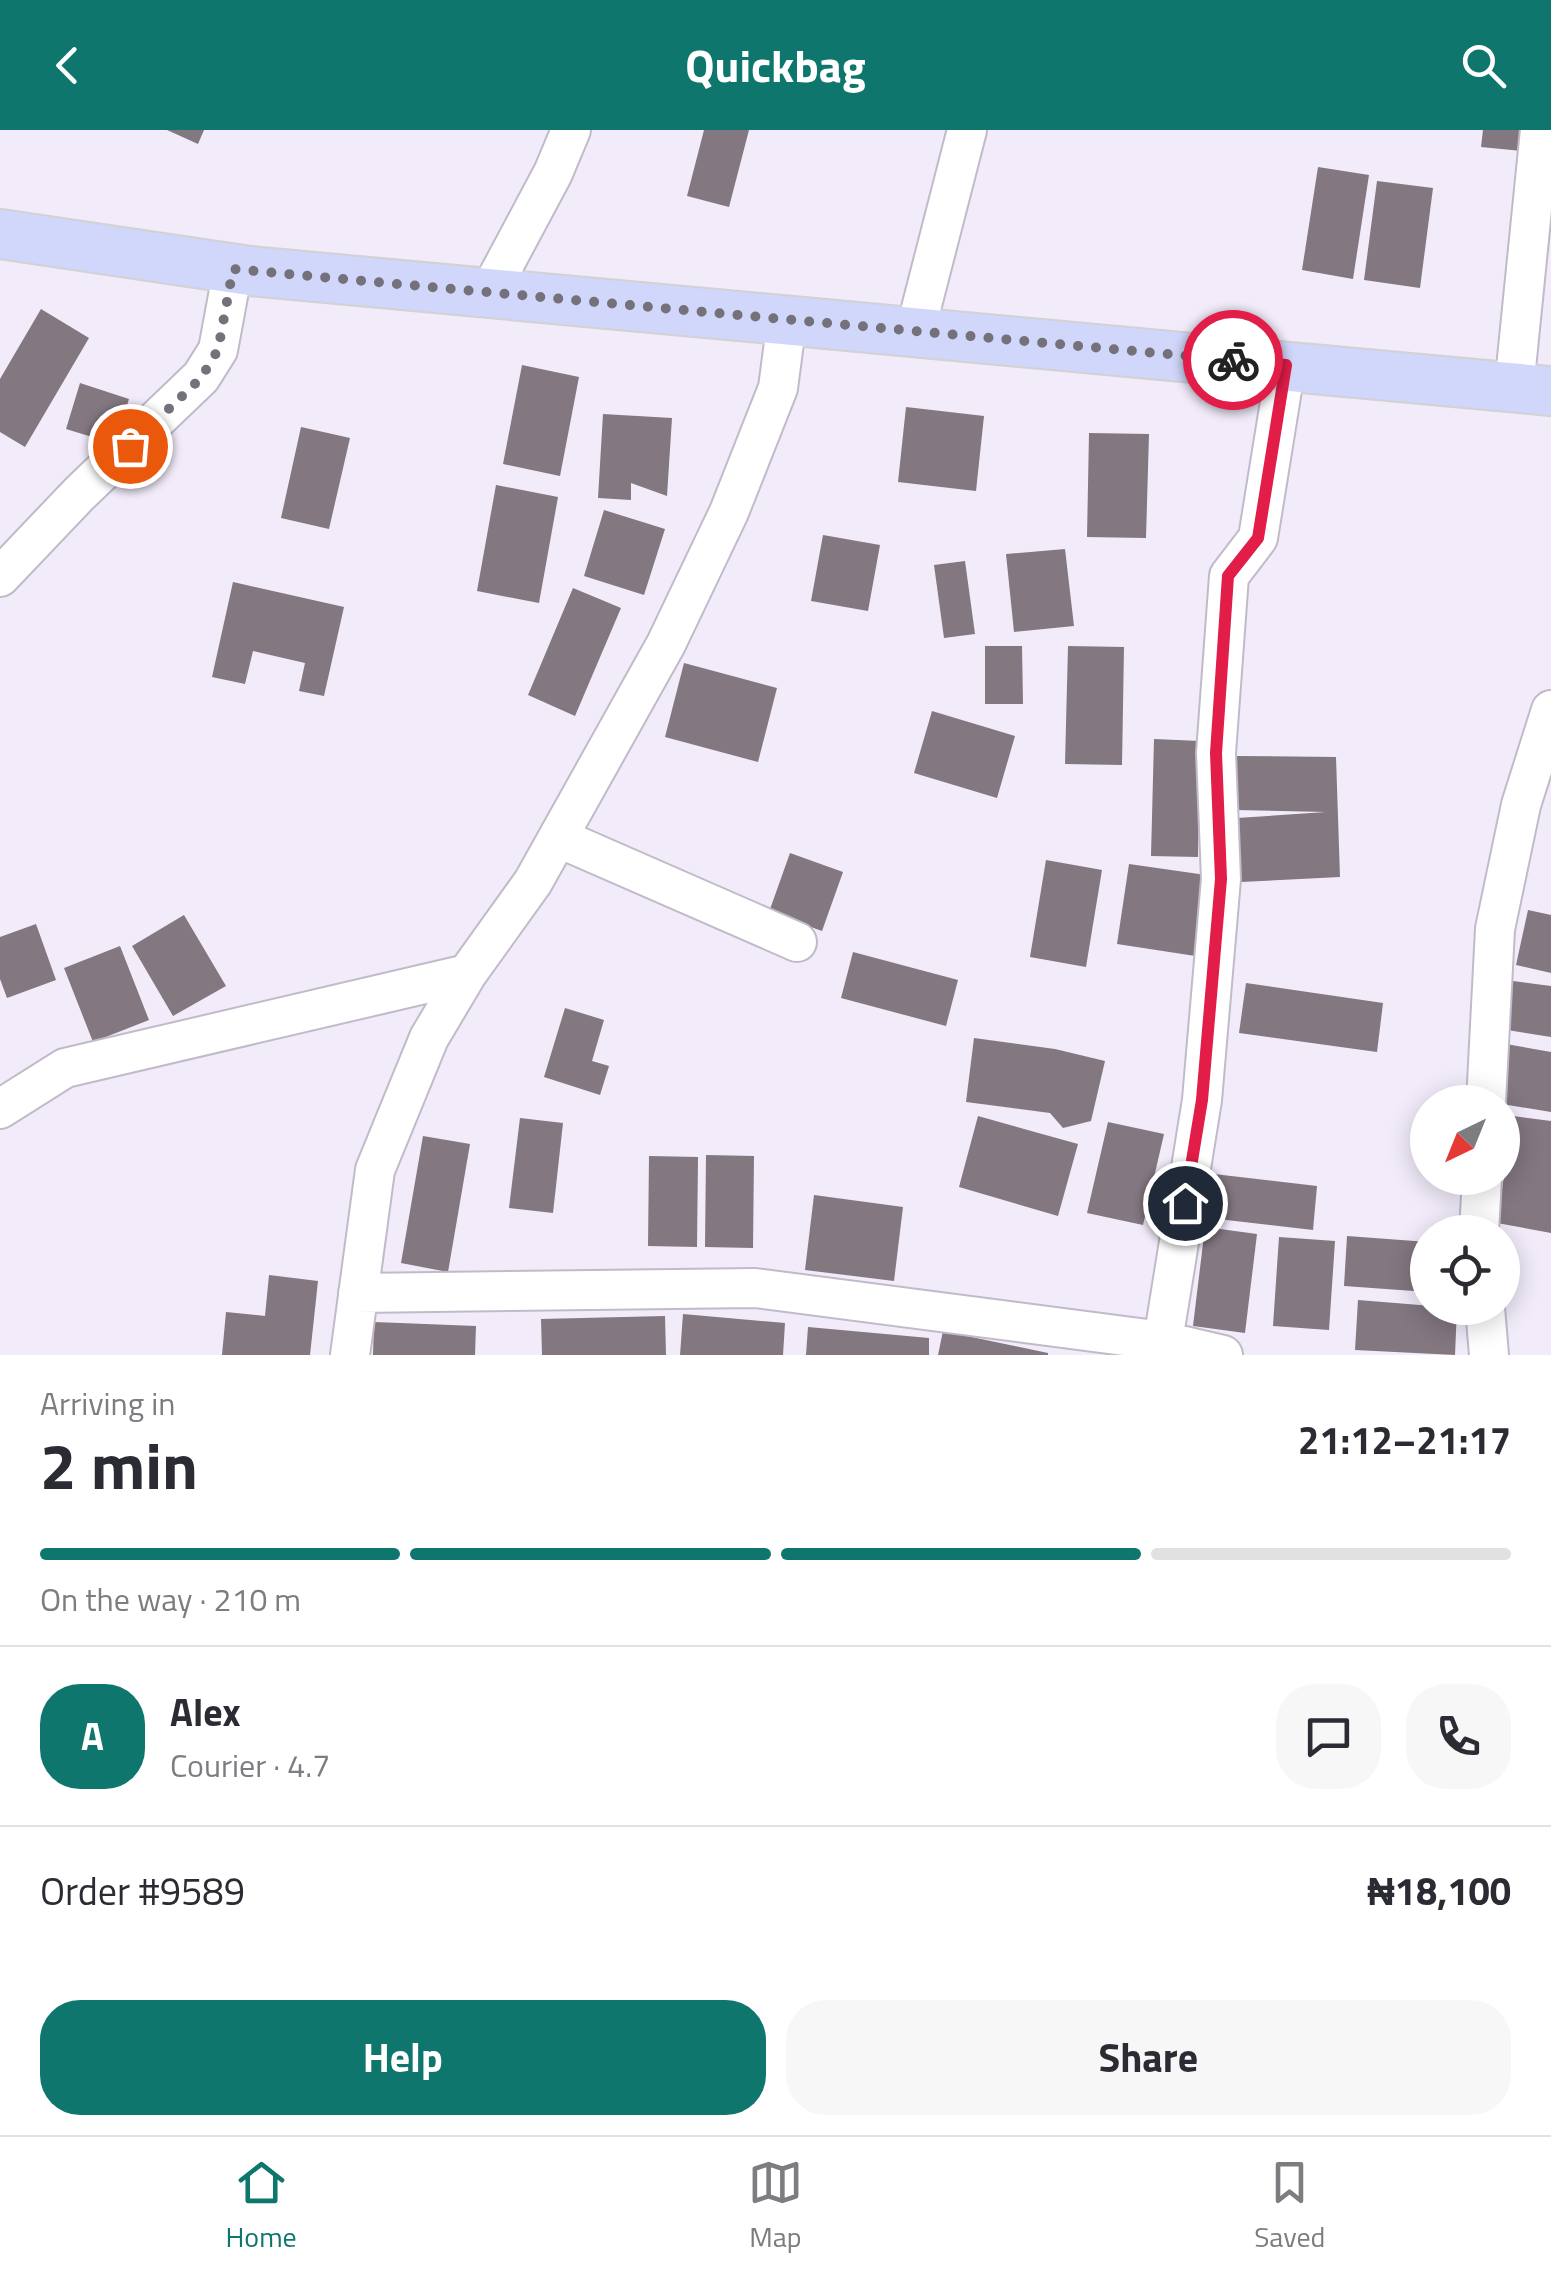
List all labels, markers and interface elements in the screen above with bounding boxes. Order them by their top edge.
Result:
text: Quickbag [685,31,866,99]
icon: back [40,38,95,93]
icon: search [1456,38,1511,93]
courier [1183,310,1283,410]
icon: bike [1206,333,1261,388]
pin [88,404,173,489]
icon: bag [103,419,158,474]
north arrow [1410,1085,1520,1195]
map controls [1410,1085,1520,1325]
pin [1143,1161,1228,1246]
icon: home [1158,1176,1213,1231]
button: locate [1410,1215,1520,1325]
text: Arriving in [40,1379,176,1427]
text: 21:12–21:17 [1298,1411,1511,1469]
text: 2 min [40,1415,198,1514]
text: On the way · 210 m [40,1575,301,1623]
text: Alex [170,1683,241,1741]
button: chat [1276,1684,1381,1789]
button: phone [1406,1684,1511,1789]
text: A [81,1707,104,1765]
text: Courier · 4.7 [170,1741,330,1789]
text: Order #9589 [40,1862,245,1920]
text: ₦18,100 [1367,1862,1511,1920]
button: Help [40,2000,766,2115]
button: Share [786,2000,1511,2115]
tab: Home [226,2155,297,2258]
tab: Map [748,2155,803,2258]
tab: Saved [1254,2155,1325,2258]

